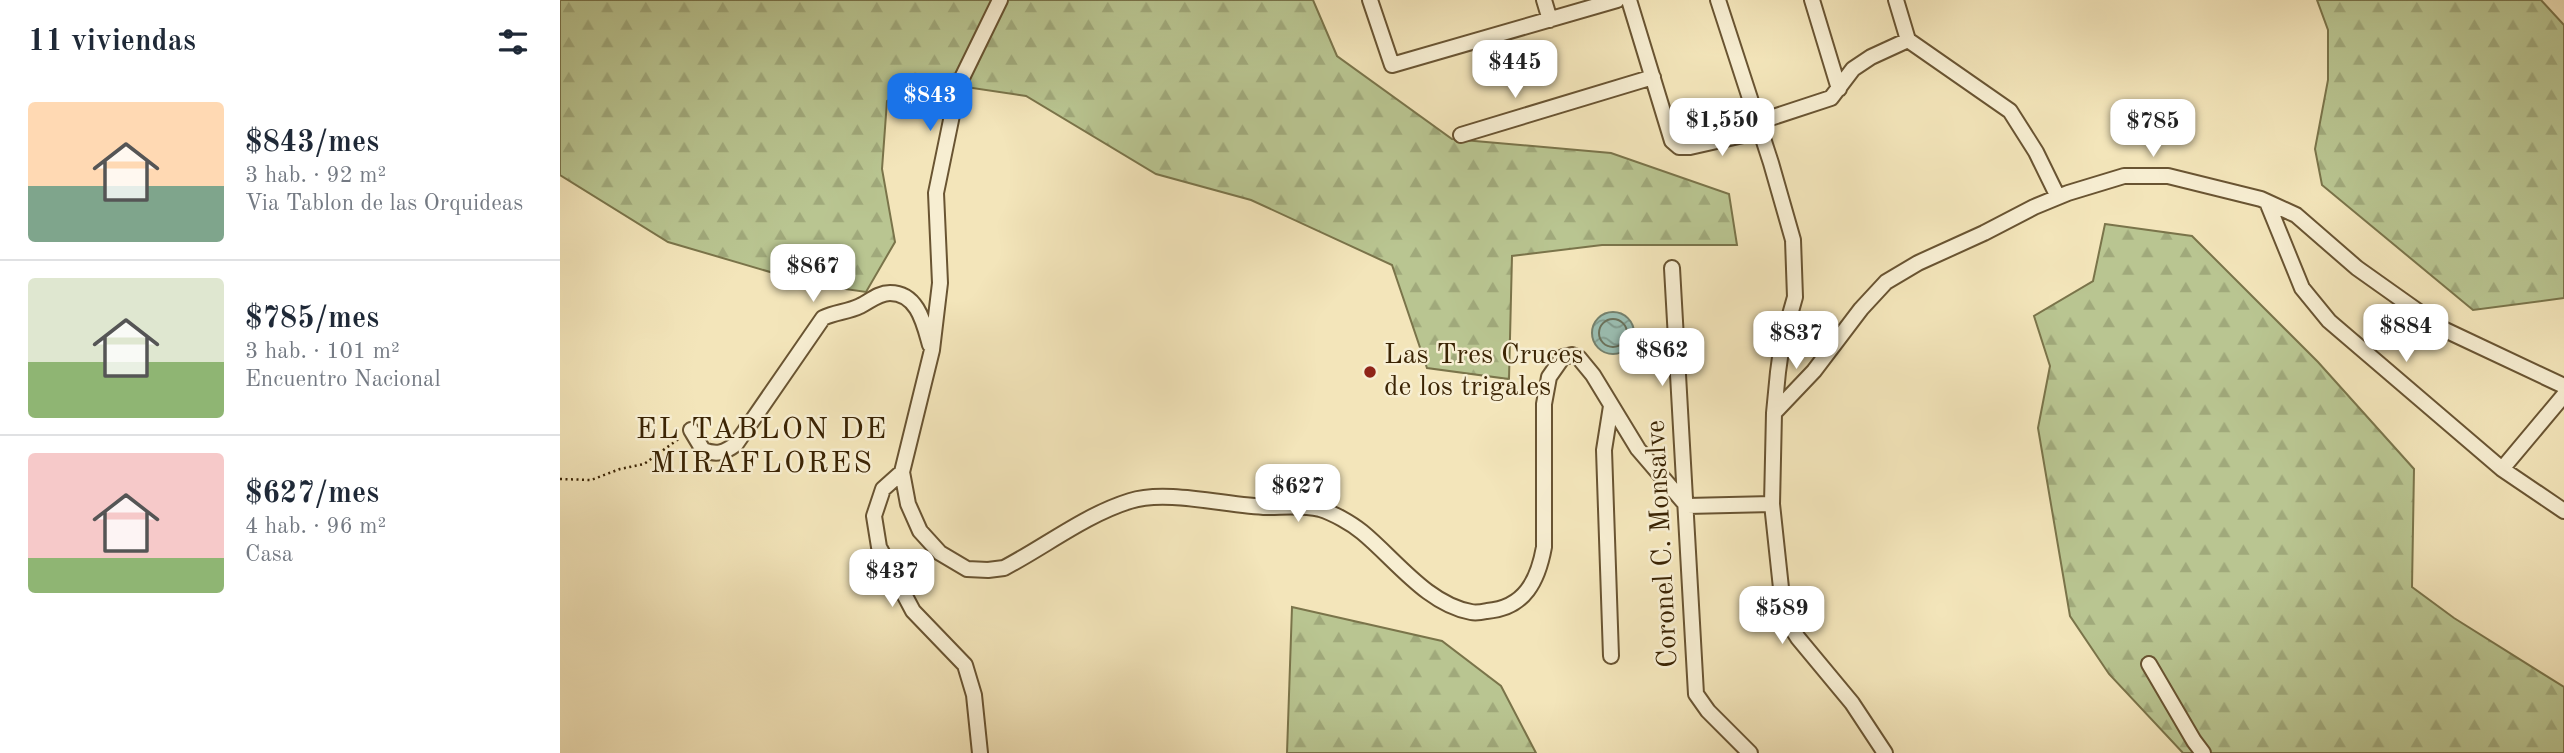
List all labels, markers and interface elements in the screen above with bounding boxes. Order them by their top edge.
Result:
icon: filters [494,23,532,61]
text: 11 viviendas [28,27,196,57]
pin: $445 [1474,41,1556,100]
text: $445 [1488,51,1542,74]
pin: $843 [889,74,971,133]
text: $843 [903,84,957,107]
pin: $1,550 [1665,99,1779,158]
pin: $785 [2112,100,2194,159]
text: $1,550 [1685,109,1759,132]
text: $785 [2126,110,2180,133]
text: $843/mes [245,128,379,158]
icon: home [84,130,168,214]
text: 3 hab. · 92 m² [245,164,386,187]
text: Via Tablon de las Orquideas [245,192,523,215]
pin: $867 [772,244,854,304]
text: $867 [786,255,840,278]
text: $785/mes [245,304,379,334]
pin: $884 [2365,304,2447,364]
icon: home [84,306,168,390]
pin: $837 [1755,312,1837,371]
text: $884 [2379,315,2433,338]
text: $837 [1769,322,1823,345]
pin: $862 [1621,328,1703,388]
text: $862 [1635,339,1689,362]
text: 3 hab. · 101 m² [245,340,400,363]
place label: Las Tres Cruces de los trigales [1384,342,1583,402]
marker: Las Tres Cruces de los trigales [1362,364,1378,380]
text: Encuentro Nacional [245,368,441,391]
district label: EL TABLON DE MIRAFLORES [636,415,888,479]
street label: Coronel C. Monsalve [1643,419,1683,669]
pin: $627 [1257,464,1339,524]
text: $627 [1271,475,1325,498]
text: $627/mes [245,479,379,509]
icon: home [84,481,168,565]
text: 4 hab. · 96 m² [245,515,386,538]
text: Casa [245,543,293,566]
pin: $437 [851,550,933,609]
text: $437 [865,560,919,583]
pin: $589 [1741,586,1823,646]
text: $589 [1755,597,1809,620]

